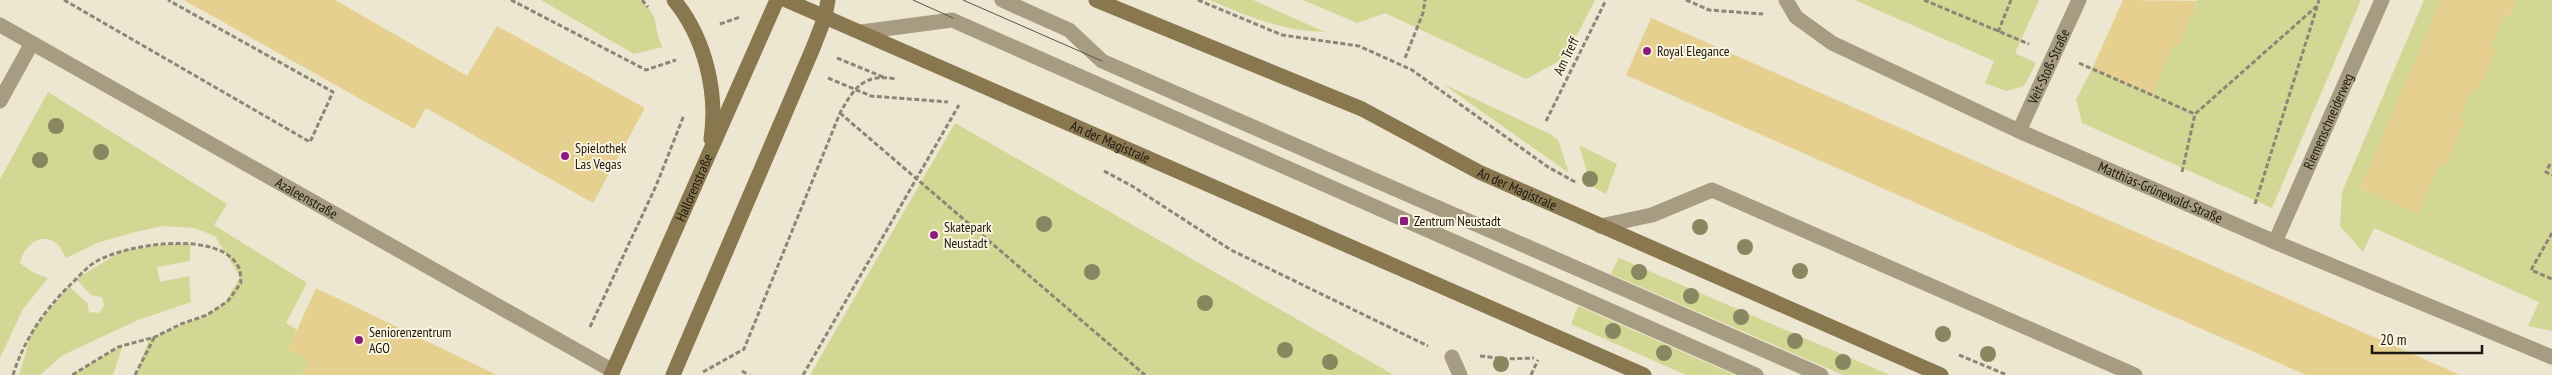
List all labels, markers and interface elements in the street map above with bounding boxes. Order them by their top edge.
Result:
street label: Veit-Stoß-Straße [2023,26,2074,108]
street label: Am Treff [1549,34,1583,78]
place label: Royal Elegance [1657,42,1730,60]
marker: Royal Elegance [1641,45,1653,57]
street label: Riemenschneiderweg [2299,70,2357,172]
street label: An der Magistrale [1068,116,1153,167]
place label: Spielothek Las Vegas [575,139,627,173]
marker: Spielothek Las Vegas [559,150,571,162]
street label: Hallorenstraße [671,151,717,224]
street label: Matthias-Grünewald-Straße [2096,157,2226,227]
street label: An der Magistrale [1475,163,1560,214]
street label: Azaleenstraße [272,173,341,223]
place label: Zentrum Neustadt [1414,212,1501,230]
marker: Zentrum Neustadt [1398,215,1410,227]
place label: Skatepark Neustadt [944,218,992,252]
marker: Skatepark Neustadt [928,229,940,241]
scale bar [2372,322,2482,354]
place label: Seniorenzentrum AGO [369,323,451,357]
text: 20 m [2380,330,2406,349]
marker: Seniorenzentrum AGO [353,334,365,346]

